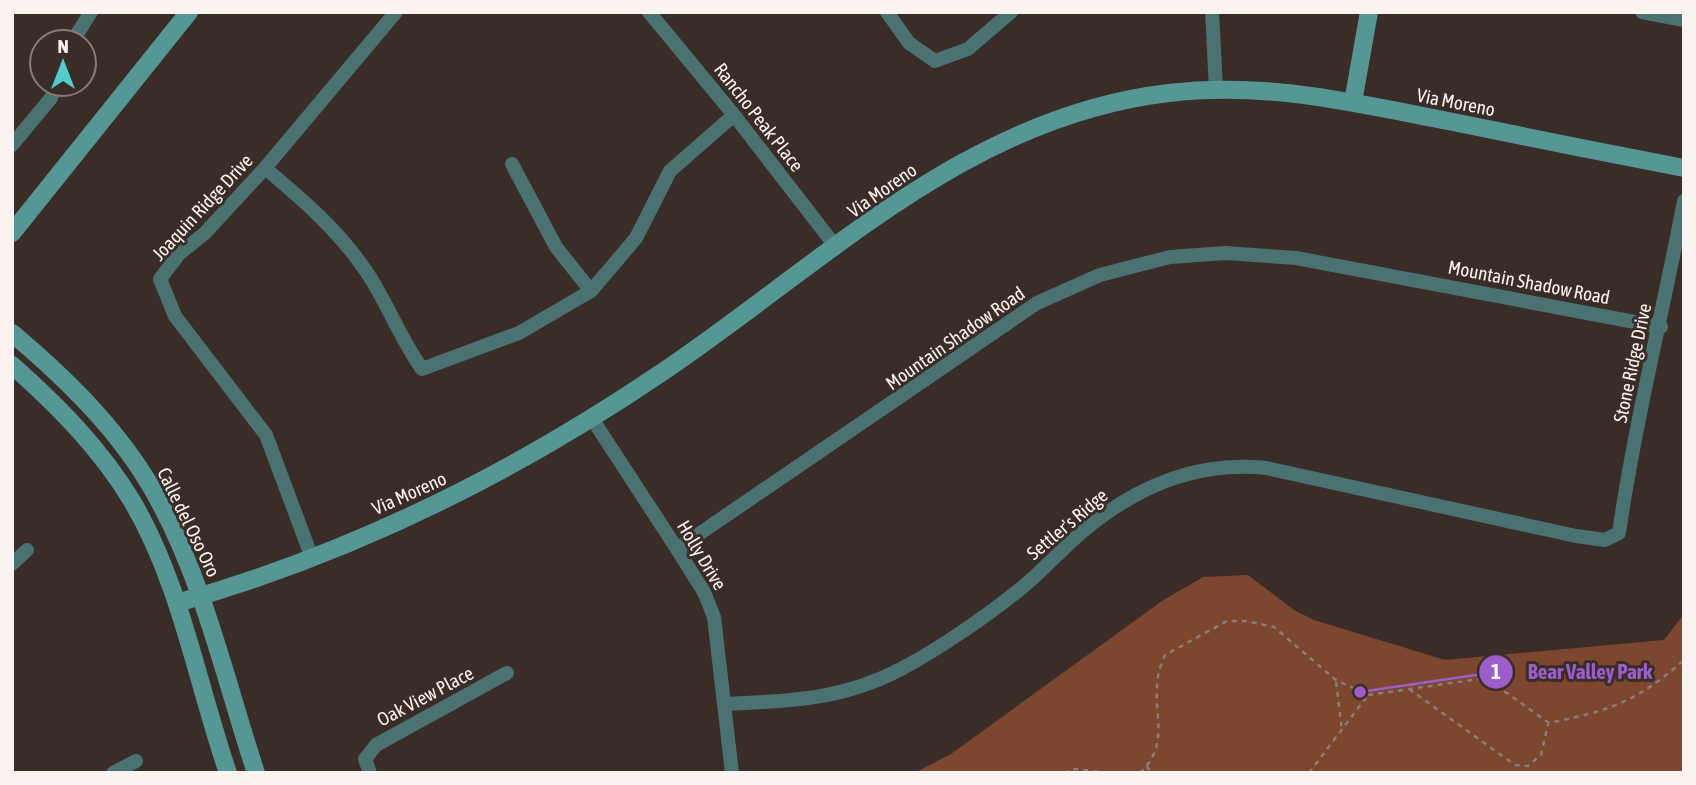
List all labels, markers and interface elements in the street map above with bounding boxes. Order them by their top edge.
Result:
north arrow [28,28,98,98]
text: N [57,35,69,57]
street label: Rancho Peak Place [710,58,808,176]
street label: Via Moreno [1415,84,1497,120]
street label: Joaquin Ridge Drive [147,149,257,265]
street label: Via Moreno [843,158,921,222]
street label: Mountain Shadow Road [1446,256,1612,308]
street label: Mountain Shadow Road [881,282,1029,394]
street label: Stone Ridge Drive [1609,301,1655,425]
street label: Calle del Oso Oro [153,464,225,580]
street label: Via Moreno [368,467,450,519]
street label: Settler's Ridge [1022,484,1112,564]
street label: Holly Drive [673,516,731,594]
callout: Bear Valley Park [1479,651,1667,693]
text: 1 [1491,659,1501,683]
text: Bear Valley Park [1528,659,1653,683]
street label: Oak View Place [373,661,477,731]

